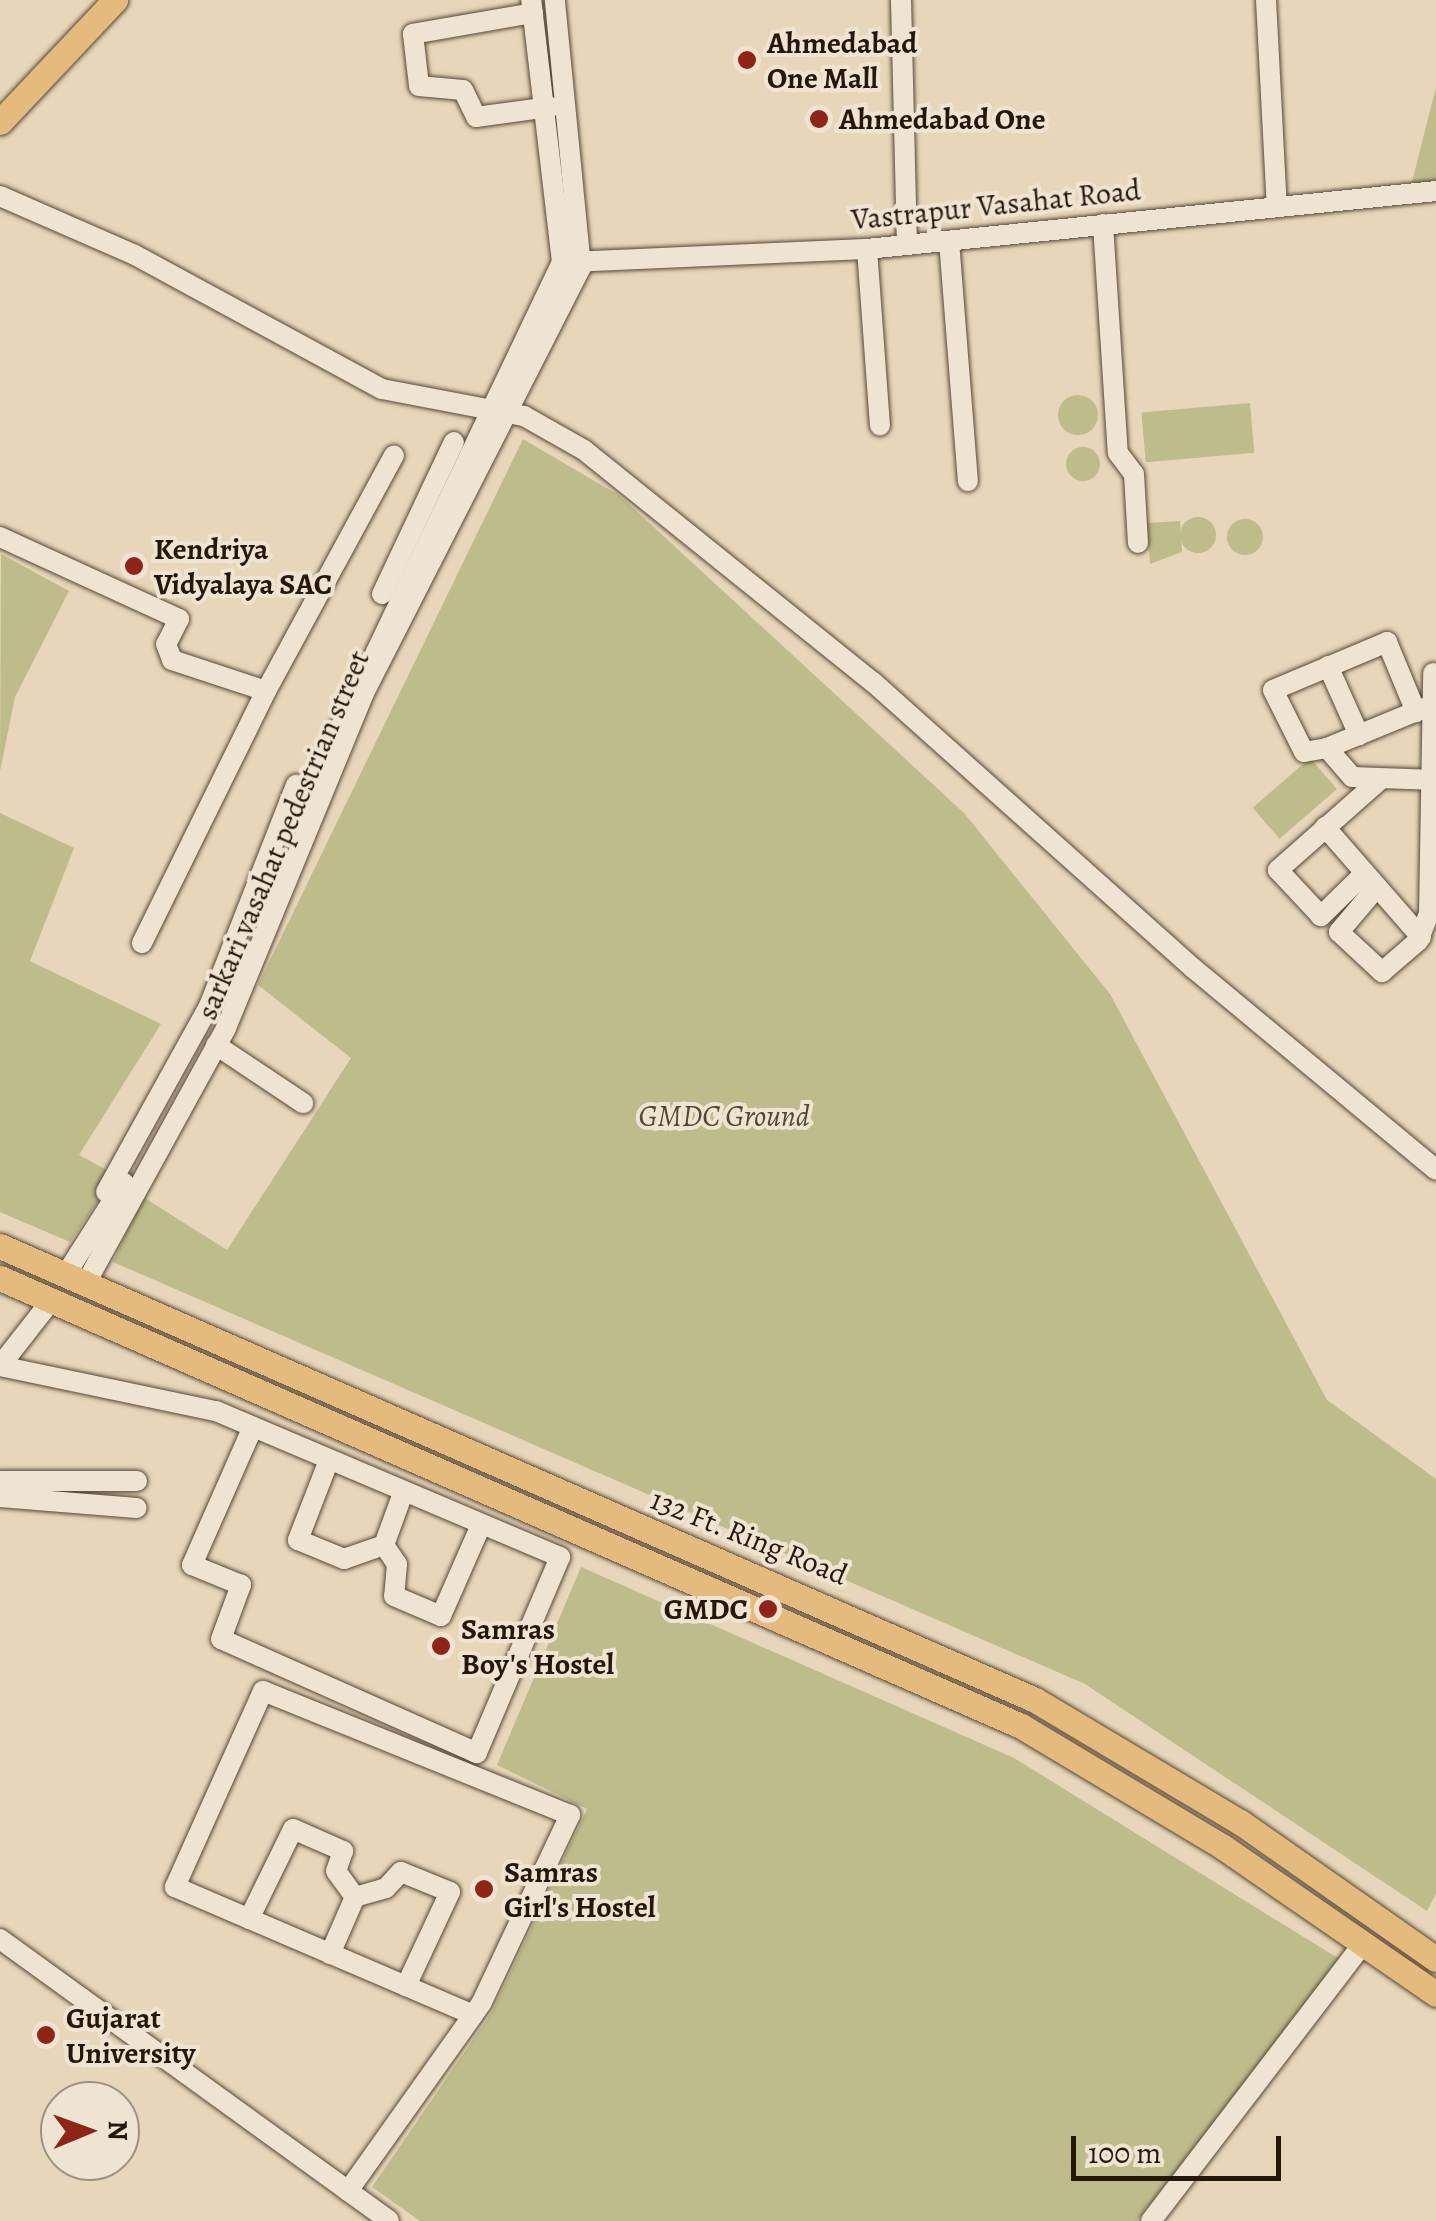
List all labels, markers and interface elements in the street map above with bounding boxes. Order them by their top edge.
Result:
place label: Ahmedabad One Mall [767,25,917,96]
marker: Ahmedabad One Mall [736,49,758,71]
place label: Ahmedabad One [839,101,1045,137]
marker: Ahmedabad One [808,108,830,130]
street label: Vastrapur Vasahat Road [850,172,1142,238]
place label: Kendriya Vidyalaya SAC [154,531,332,602]
marker: Kendriya Vidyalaya SAC [123,555,145,577]
street label: sarkari vasahat pedestrian street [189,645,377,1025]
park label: GMDC Ground [638,1098,810,1134]
street label: 132 Ft. Ring Road [645,1481,853,1593]
place label: GMDC [664,1591,748,1627]
marker: GMDC [757,1598,779,1620]
place label: Samras Boy's Hostel [461,1611,614,1682]
marker: Samras Boy's Hostel [430,1635,452,1657]
place label: Samras Girl's Hostel [504,1854,656,1924]
marker: Samras Girl's Hostel [473,1878,495,1900]
place label: Gujarat University [66,2000,196,2070]
marker: Gujarat University [35,2024,57,2046]
north arrow [40,2081,140,2181]
scale bar [1076,2116,1286,2178]
text: N [99,2120,137,2141]
text: 100 m [1088,2133,1161,2173]

